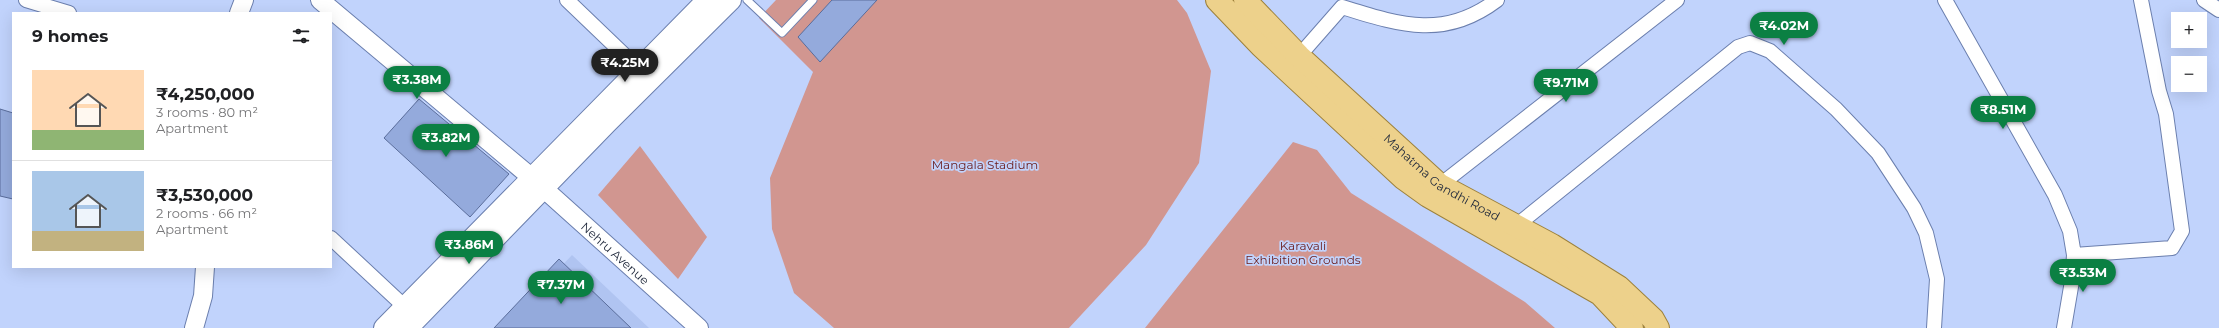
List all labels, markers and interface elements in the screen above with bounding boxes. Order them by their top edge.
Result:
pin: ₹4.02M [1751,12,1817,46]
map controls [2171,12,2207,92]
button: + [2171,12,2207,48]
text: ₹4.02M [1759,17,1809,33]
icon: filters [290,25,312,47]
text: 9 homes [32,26,108,46]
pin: ₹4.25M [592,49,658,83]
text: ₹4.25M [600,54,650,70]
button: − [2171,56,2207,92]
pin: ₹3.38M [384,66,450,100]
pin: ₹9.71M [1533,69,1599,103]
text: ₹3.38M [392,71,442,87]
text: ₹9.71M [1543,74,1589,90]
text: ₹4,250,000 [156,84,255,104]
icon: home [64,86,112,134]
pin: ₹8.51M [1970,96,2036,130]
text: ₹8.51M [1980,101,2026,117]
text: 3 rooms · 80 m² [156,104,258,120]
text: Apartment [156,120,228,136]
pin: ₹3.82M [413,124,479,158]
text: ₹3.82M [421,129,471,145]
street label: Mahatma Gandhi Road [1381,130,1503,223]
park label: Mangala Stadium [932,157,1038,172]
text: ₹3,530,000 [156,185,253,205]
icon: home [64,187,112,235]
text: 2 rooms · 66 m² [156,205,257,221]
street label: Nehru Avenue [578,218,653,287]
text: Apartment [156,221,228,237]
pin: ₹3.86M [436,231,502,265]
text: ₹3.86M [444,236,494,252]
park label: Karavali Exhibition Grounds [1245,238,1361,267]
pin: ₹3.53M [2050,259,2116,293]
text: ₹3.53M [2059,264,2107,280]
pin: ₹7.37M [528,271,594,305]
text: ₹7.37M [537,276,585,292]

